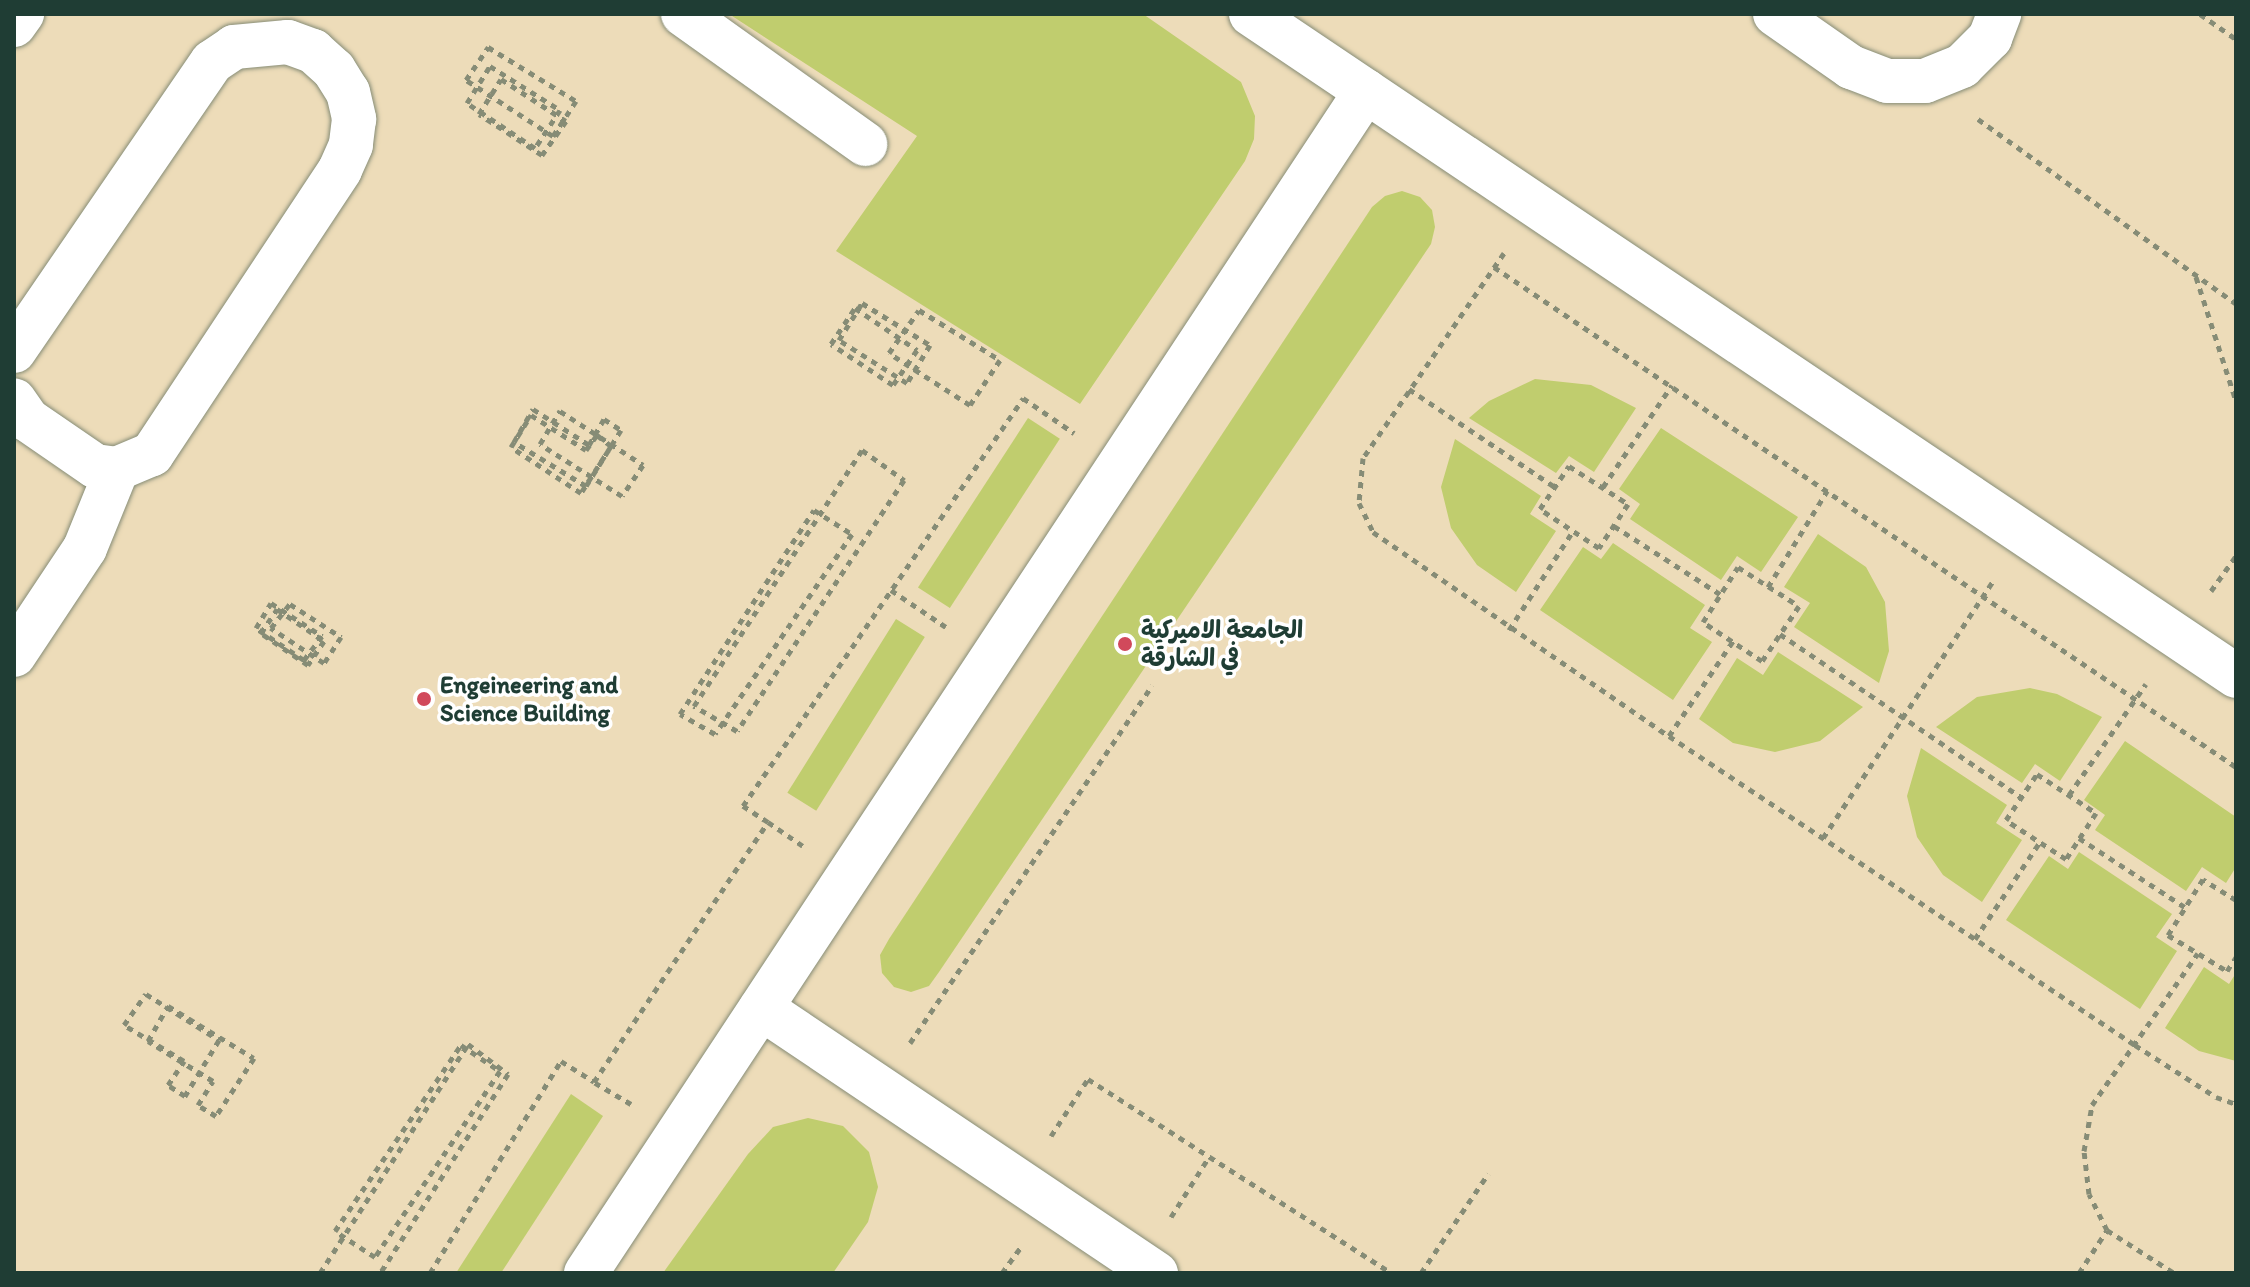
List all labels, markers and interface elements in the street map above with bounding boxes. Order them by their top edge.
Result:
place label: الجامعة الاميركية في الشارقة [1141,616,1303,672]
marker: الجامعة الاميركية في الشارقة [1116,635,1134,653]
place label: Engeineering and Science Building [440,671,618,727]
marker: Engeineering and Science Building [415,690,433,708]

